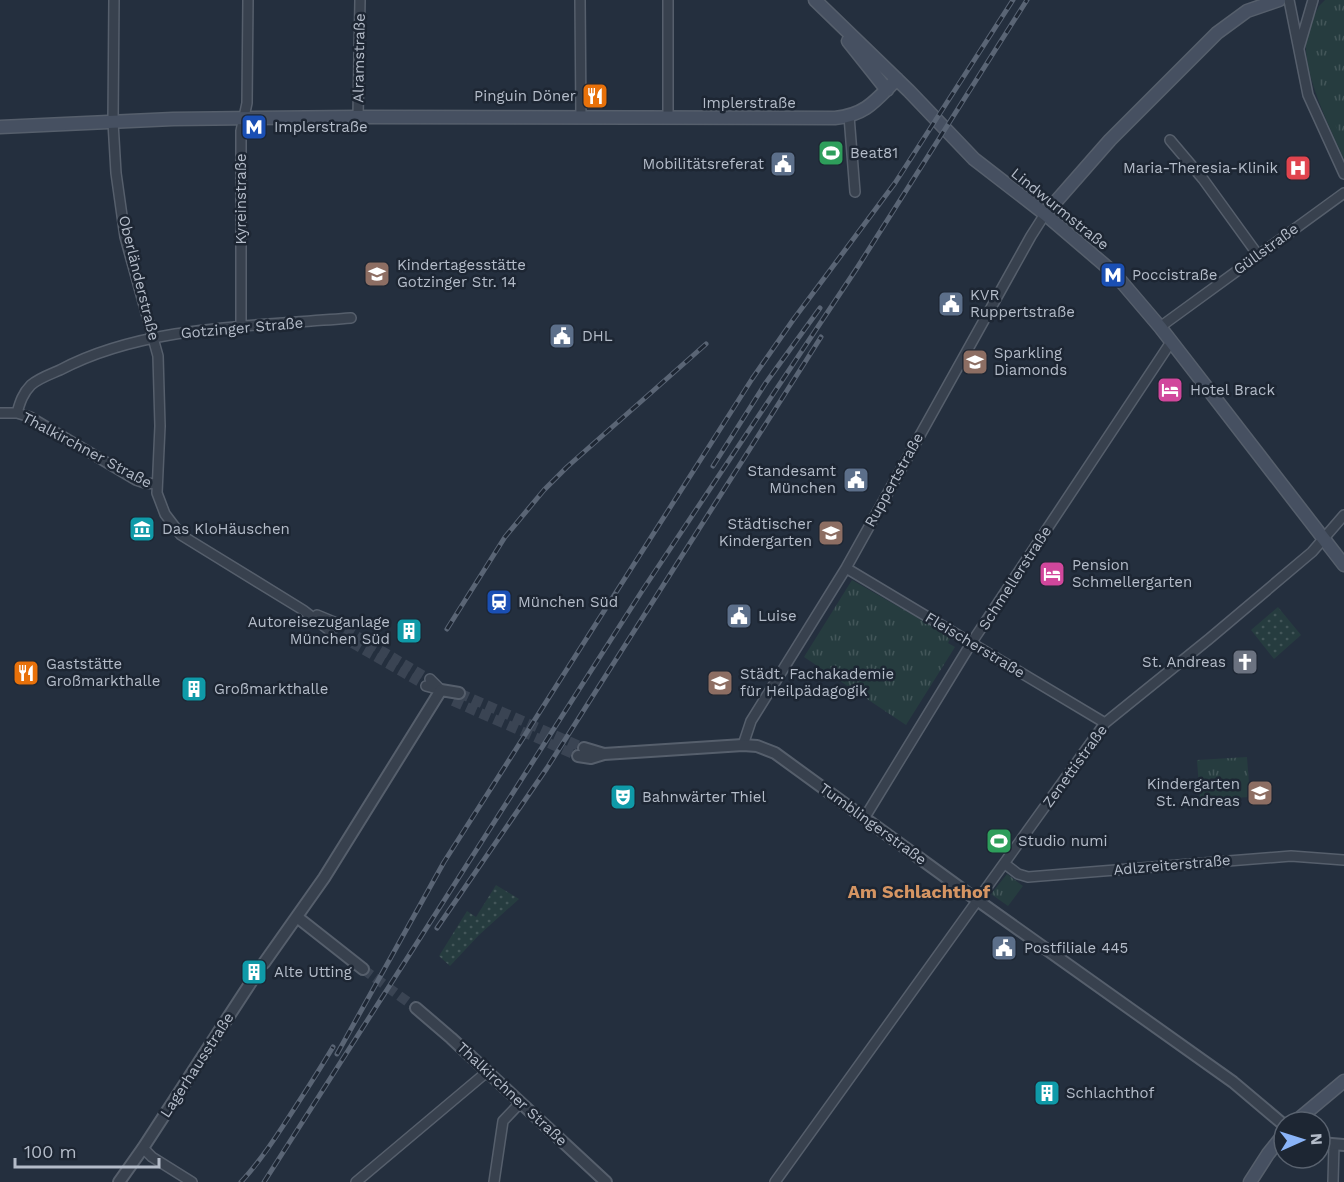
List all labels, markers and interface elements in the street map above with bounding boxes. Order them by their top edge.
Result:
street label: Alramstraße [349,13,369,103]
restaurant icon: Pinguin Döner [580,81,610,111]
place label: Pinguin Döner [474,87,576,105]
street label: Implerstraße [702,94,796,112]
metro station icon: Implerstraße [239,112,269,142]
place label: Implerstraße [274,118,368,136]
sports icon: Beat81 [816,138,846,168]
place label: Beat81 [850,144,898,162]
public building icon: Mobilitätsreferat [768,149,798,179]
street label: Kyreinstraße [232,153,250,245]
hospital icon: Maria-Theresia-Klinik [1283,153,1313,183]
place label: Mobilitätsreferat [642,155,765,173]
place label: Maria-Theresia-Klinik [1123,159,1278,177]
street label: Lindwurmstraße [1008,164,1112,254]
street label: Oberländerstraße [115,214,163,342]
street label: Güllstraße [1230,219,1302,279]
place label: Kindertagesstätte Gotzinger Str. 14 [397,256,526,291]
school or university icon: Kindertagesstätte Gotzinger Str. 14 [362,259,392,289]
metro station icon: Poccistraße [1098,260,1128,290]
place label: Poccistraße [1132,266,1217,284]
place label: KVR Ruppertstraße [970,286,1075,321]
public building icon: KVR Ruppertstraße [936,289,966,319]
street label: Gotzinger Straße [180,314,304,342]
public building icon: DHL [547,321,577,351]
place label: DHL [582,327,613,345]
place label: Sparkling Diamonds [994,344,1067,379]
school or university icon: Sparkling Diamonds [960,347,990,377]
hotel icon: Hotel Brack [1155,375,1185,405]
place label: Hotel Brack [1190,381,1275,399]
street label: Thalkirchner Straße [19,408,155,492]
street label: Ruppertstraße [861,430,927,530]
place label: Standesamt München [747,462,837,497]
public building icon: Standesamt München [841,465,871,495]
museum icon: Das KloHäuschen [127,514,157,544]
place label: Städtischer Kindergarten [719,515,812,550]
school or university icon: Städtischer Kindergarten [816,518,846,548]
place label: Das KloHäuschen [162,520,290,538]
street label: Schmellerstraße [975,523,1055,633]
place label: Pension Schmellergarten [1072,556,1192,591]
hotel icon: Pension Schmellergarten [1037,559,1067,589]
station icon: München Süd [484,587,514,617]
place label: München Süd [518,593,618,611]
public building icon: Luise [724,601,754,631]
place label: Luise [758,607,797,625]
street label: Fleischerstraße [922,608,1028,682]
place label: Autoreisezuganlage München Süd [248,613,390,648]
building icon: Autoreisezuganlage München Süd [394,616,424,646]
church icon: St. Andreas [1230,647,1260,677]
place label: St. Andreas [1142,653,1226,671]
place label: Gaststätte Großmarkthalle [46,655,160,690]
restaurant icon: Gaststätte Großmarkthalle [11,658,41,688]
place label: Städt. Fachakademie für Heilpädagogik [740,665,894,700]
school or university icon: Städt. Fachakademie für Heilpädagogik [705,668,735,698]
building icon: Großmarkthalle [179,674,209,704]
place label: Großmarkthalle [214,680,328,698]
street label: Zenettistraße [1039,721,1111,811]
place label: Kindergarten St. Andreas [1147,775,1240,810]
school or university icon: Kindergarten St. Andreas [1245,778,1275,808]
street label: Tumblingerstraße [816,779,930,869]
theatre icon: Bahnwärter Thiel [608,782,638,812]
place label: Bahnwärter Thiel [642,788,766,806]
sports icon: Studio numi [984,826,1014,856]
place label: Studio numi [1018,832,1108,850]
street label: Adlzreiterstraße [1113,851,1231,879]
district label: Am Schlachthof [848,881,991,902]
public building icon: Postfiliale 445 [989,933,1019,963]
place label: Postfiliale 445 [1024,939,1128,957]
building icon: Alte Utting [239,957,269,987]
place label: Alte Utting [274,963,352,981]
street label: Lagerhausstraße [156,1009,238,1121]
street label: Thalkirchner Straße [453,1038,571,1150]
building icon: Schlachthof [1032,1078,1062,1108]
place label: Schlachthof [1066,1084,1154,1102]
north arrow [1272,1110,1332,1170]
scale bar [15,1131,159,1169]
text: N [1307,1133,1326,1146]
text: 100 m [24,1141,77,1162]

